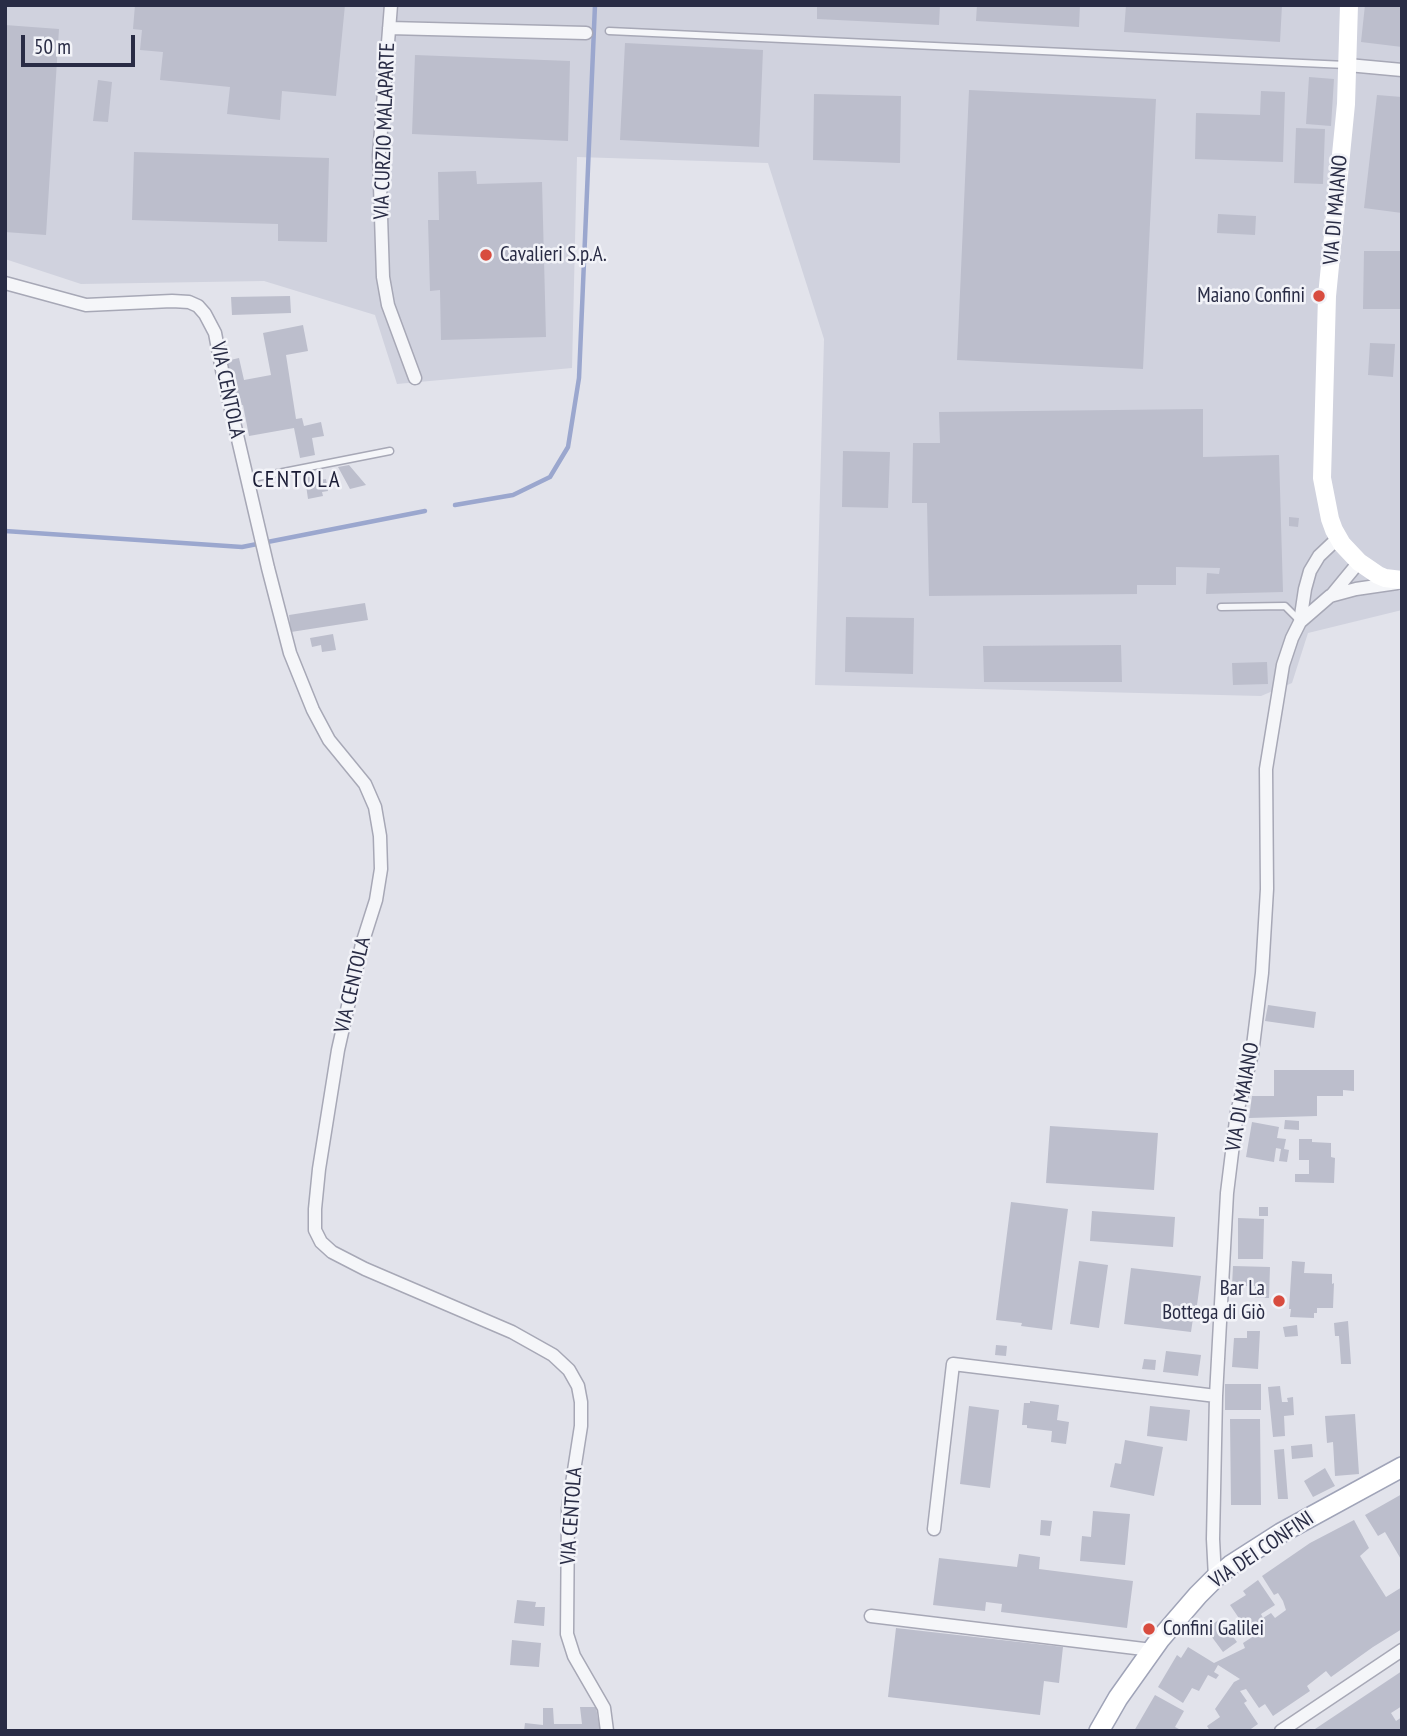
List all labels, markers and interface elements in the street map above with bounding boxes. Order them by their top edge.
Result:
scale bar [24,21,138,65]
text: 50 m [34,33,71,60]
street label: VIA CURZIO MALAPARTE [369,42,401,220]
street label: VIA DI MAIANO [1319,154,1353,266]
place label: Cavalieri S.p.A. [500,242,607,268]
marker: Cavalieri S.p.A. [478,247,494,263]
place label: Maiano Confini [1197,283,1305,309]
marker: Maiano Confini [1311,288,1327,304]
street label: VIA CENTOLA [205,340,249,440]
district label: CENTOLA [253,466,341,494]
street label: VIA CENTOLA [330,934,376,1036]
street label: VIA DI MAIANO [1221,1040,1265,1154]
place label: Bar La Bottega di Giò [1162,1276,1265,1326]
marker: Bar La Bottega di Giò [1271,1293,1287,1309]
street label: VIA CENTOLA [556,1466,588,1566]
street label: VIA DEI CONFINI [1205,1506,1319,1594]
place label: Confini Galilei [1163,1616,1264,1642]
marker: Confini Galilei [1141,1621,1157,1637]

